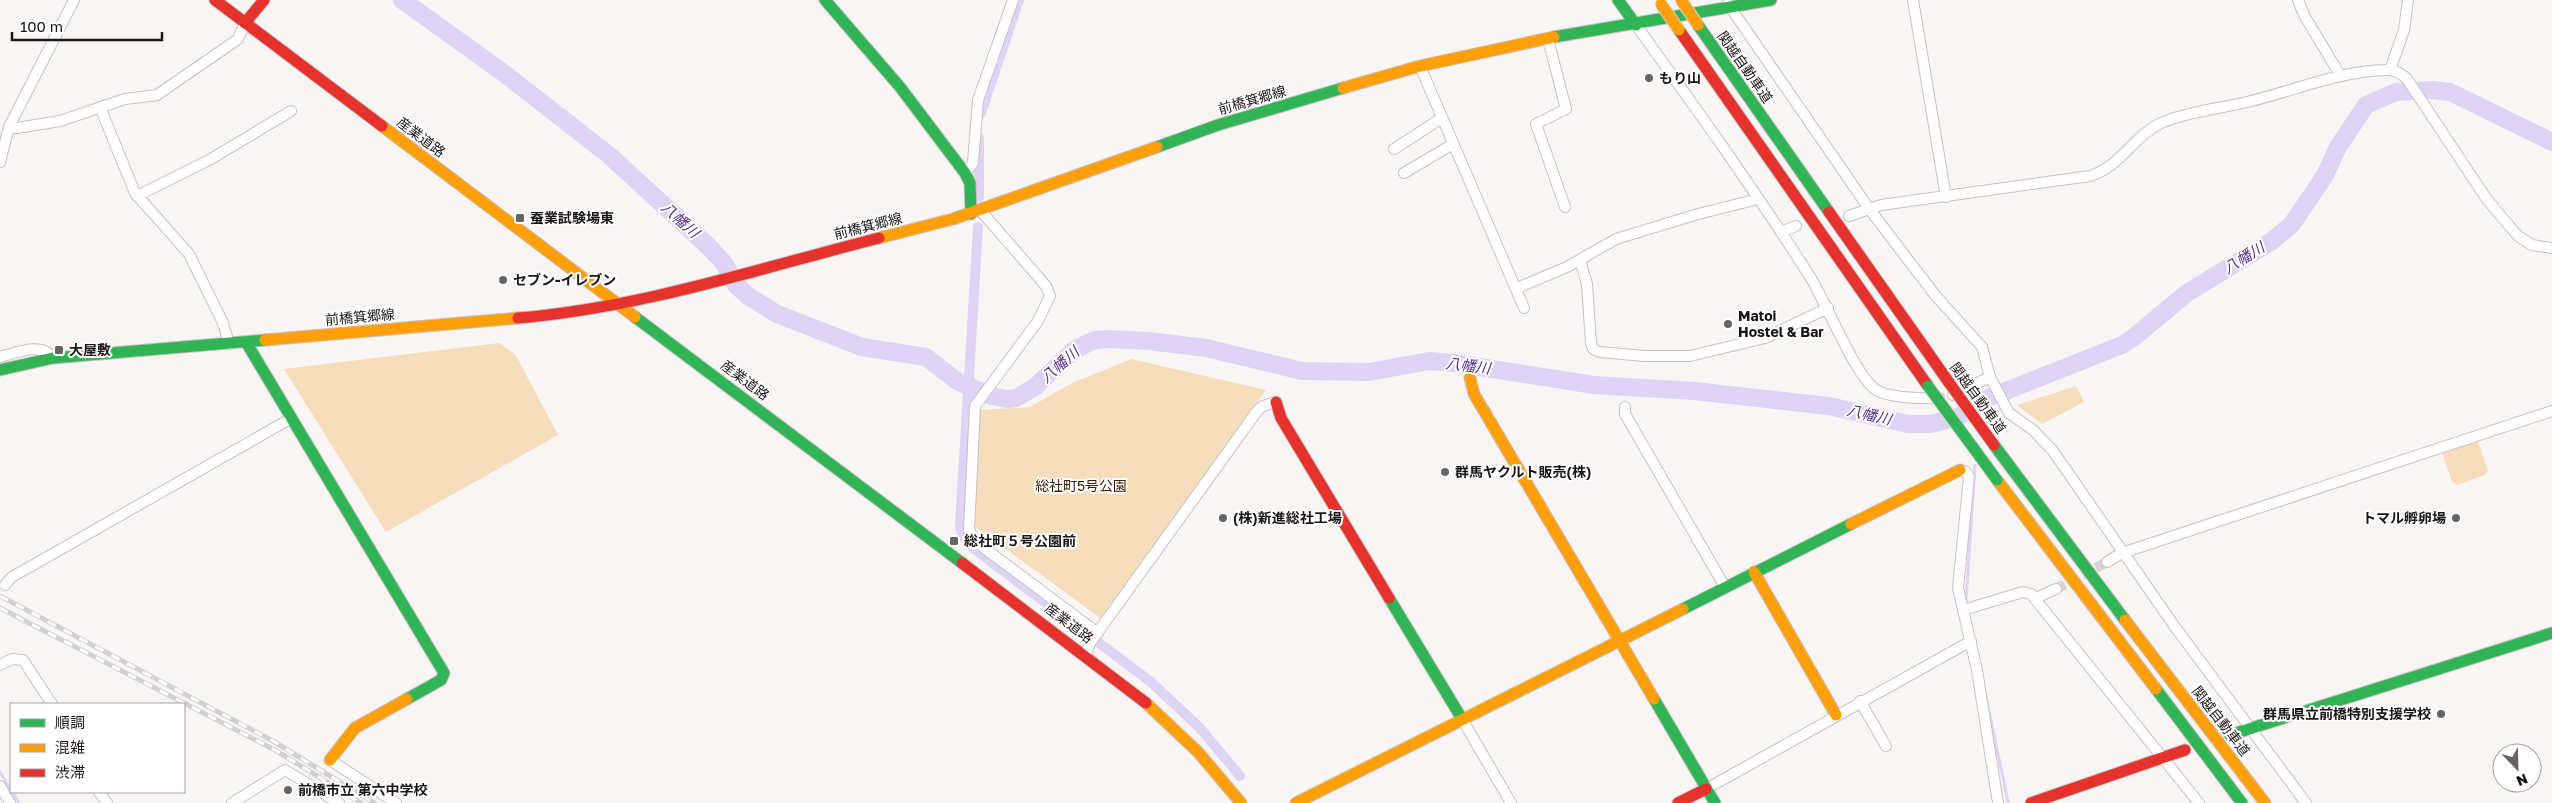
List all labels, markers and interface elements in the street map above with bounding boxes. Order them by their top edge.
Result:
scale bar [12,10,162,42]
text: 100 m [20,17,63,35]
street label: 関越自動車道 [1714,27,1776,106]
place label: もり山 [1659,69,1701,86]
marker: もり山 [1643,72,1655,84]
street label: 前橋箕郷線 [1216,82,1288,117]
street label: 産業道路 [394,113,449,160]
water label: 八幡川 [658,198,705,242]
place label: 蚕業試験場東 [530,209,614,226]
street label: 前橋箕郷線 [832,209,904,242]
marker: 蚕業試験場東 [514,212,526,224]
water label: 八幡川 [2220,237,2269,277]
place label: セブン-イレブン [513,271,616,288]
marker: セブン-イレブン [497,274,509,286]
street label: 前橋箕郷線 [324,305,396,328]
place label: Matoi Hostel & Bar [1738,307,1824,340]
marker: Matoi Hostel & Bar [1722,318,1734,330]
place label: 大屋敷 [69,341,111,358]
water label: 八幡川 [1036,341,1084,386]
marker: 大屋敷 [53,344,65,356]
water label: 八幡川 [1445,353,1494,377]
street label: 産業道路 [718,356,773,403]
street label: 関越自動車道 [1947,359,2010,437]
water label: 八幡川 [1845,400,1895,428]
place label: 群馬ヤクルト販売(株) [1455,463,1591,480]
marker: 群馬ヤクルト販売(株) [1439,466,1451,478]
park label: 総社町5号公園 [1035,477,1127,494]
place label: (株)新進総社工場 [1233,509,1342,526]
place label: トマル孵卵場 [2362,509,2446,526]
marker: (株)新進総社工場 [1217,512,1229,524]
marker: トマル孵卵場 [2450,512,2462,524]
place label: 総社町５号公園前 [964,532,1076,549]
marker: 総社町５号公園前 [948,535,960,547]
street label: 産業道路 [1042,599,1097,646]
street label: 関越自動車道 [2189,682,2254,759]
legend [10,703,185,793]
place label: 群馬県立前橋特別支援学校 [2263,705,2431,722]
marker: 群馬県立前橋特別支援学校 [2435,708,2447,720]
text: 順調 [55,713,85,731]
text: 混雑 [55,738,85,756]
north arrow [2492,743,2542,793]
text: 渋滞 [55,763,85,781]
text: N [2514,771,2530,790]
place label: 前橋市立 第六中学校 [298,781,428,798]
marker: 前橋市立 第六中学校 [282,784,294,796]

